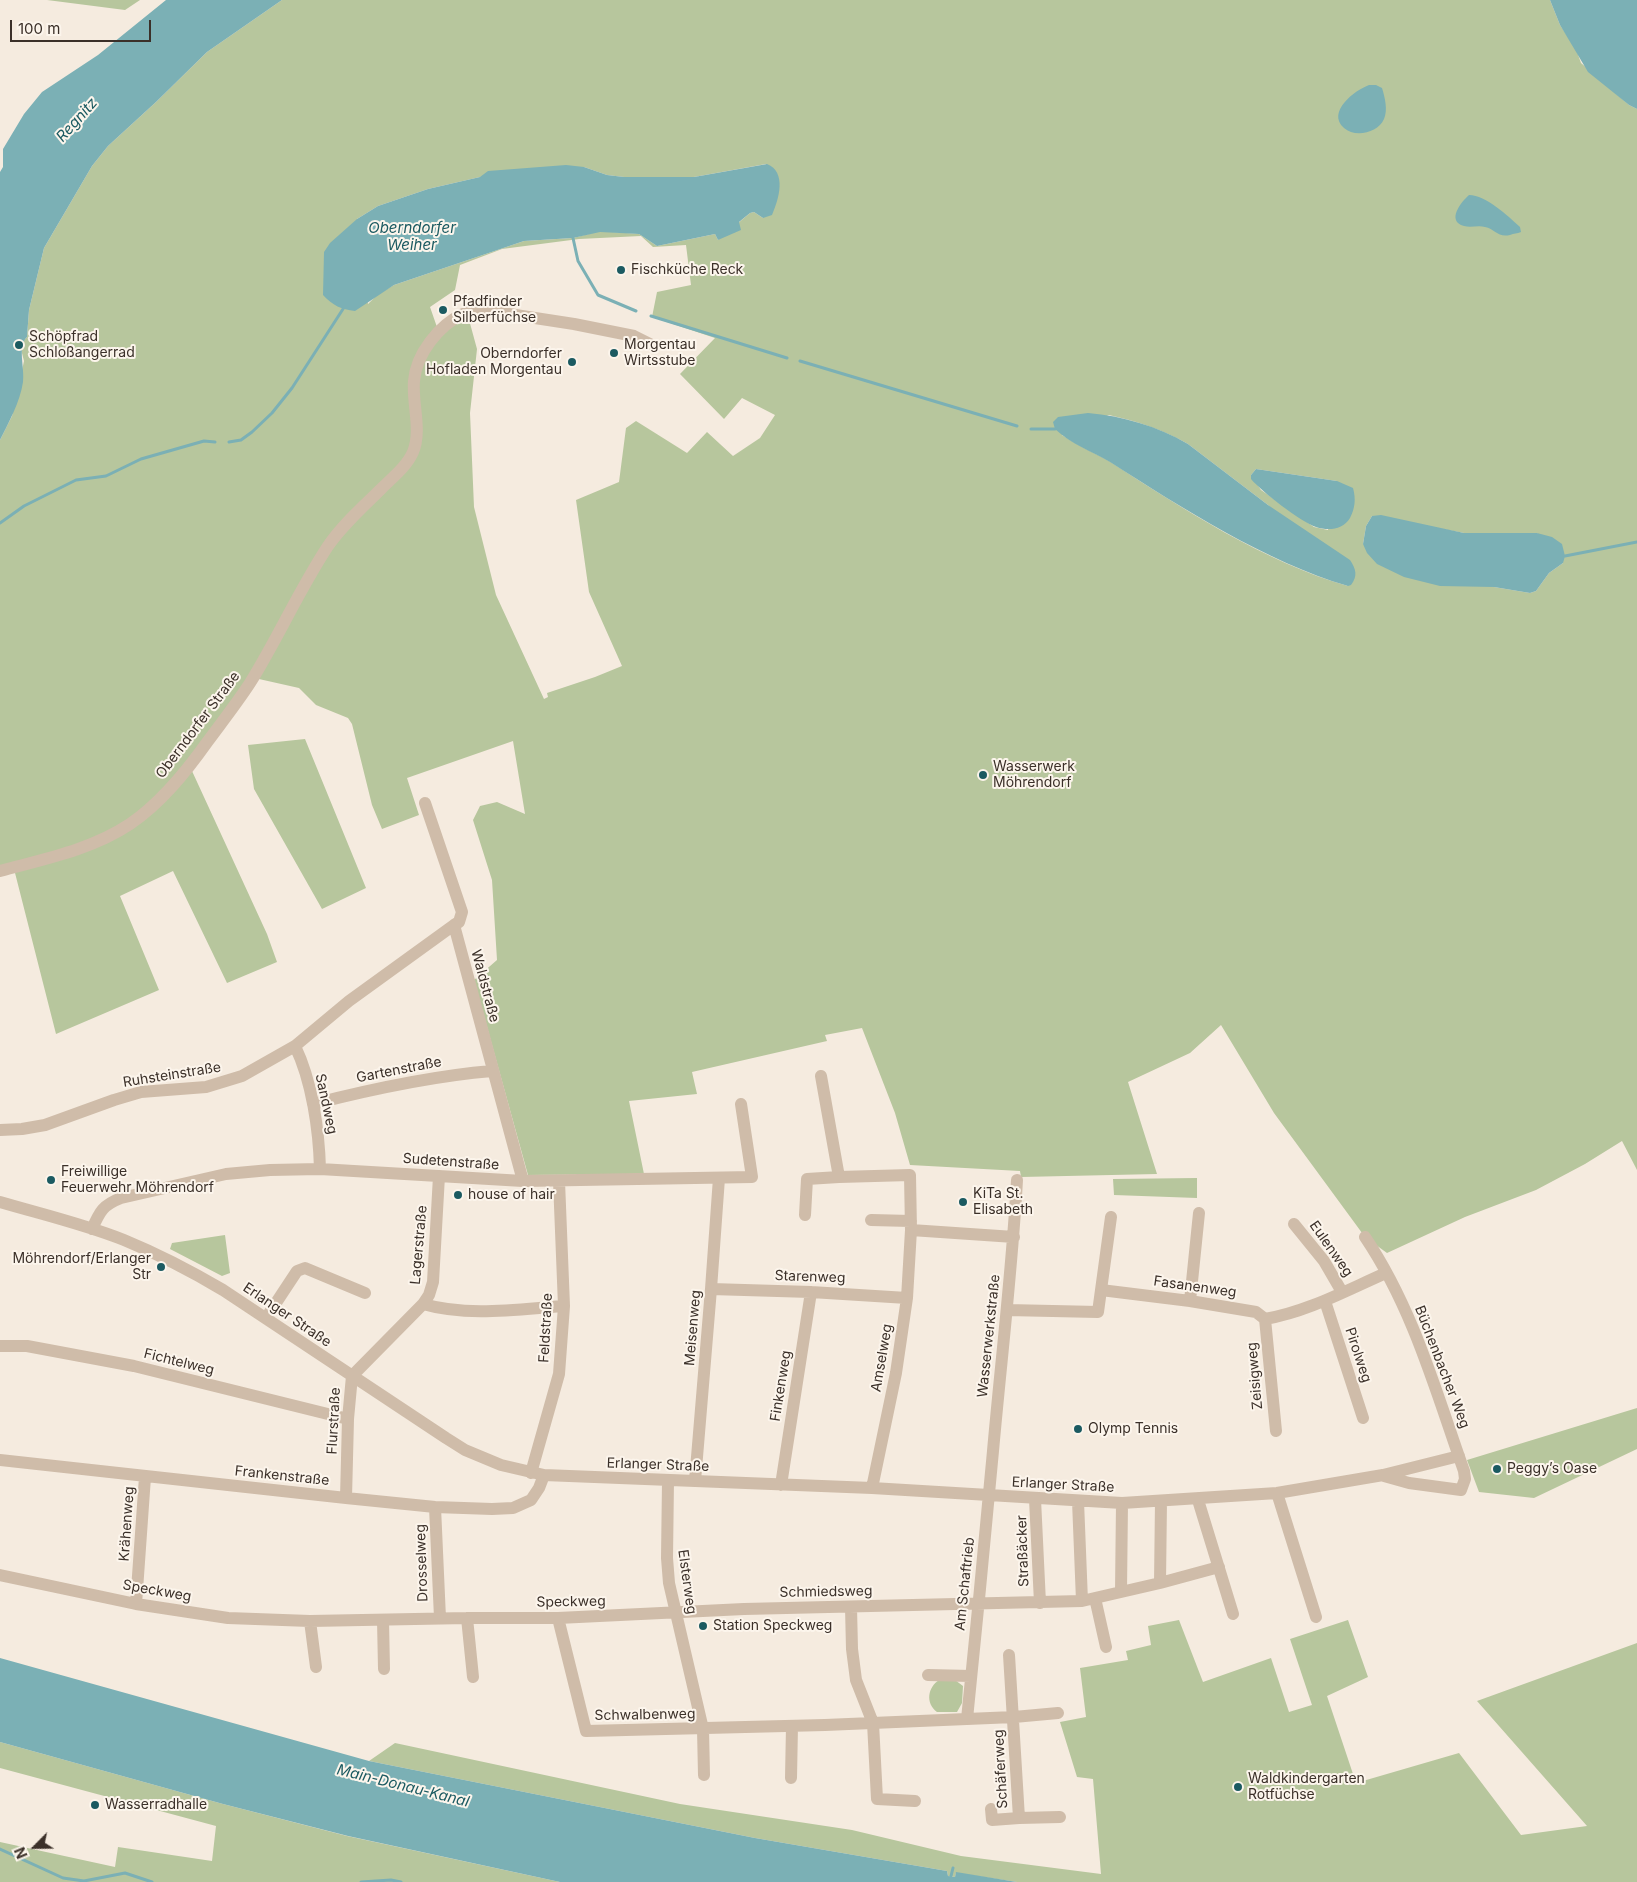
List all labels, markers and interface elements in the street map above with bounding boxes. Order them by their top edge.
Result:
scale bar [12,10,154,42]
text: 100 m [18,19,60,38]
water label: Regnitz [53,94,101,146]
water label: Oberndorfer Weiher [368,219,456,254]
place label: Fischküche Reck [631,262,743,278]
marker: Fischküche Reck [615,264,627,276]
place label: Pfadfinder Silberfüchse [453,294,536,326]
marker: Pfadfinder Silberfüchse [437,304,449,316]
place label: Schöpfrad Schloßangerrad [29,329,135,362]
place label: Morgentau Wirtsstube [624,337,696,370]
marker: Schöpfrad Schloßangerrad [13,339,25,351]
place label: Oberndorfer Hofladen Morgentau [426,346,562,378]
marker: Morgentau Wirtsstube [608,347,620,359]
marker: Oberndorfer Hofladen Morgentau [566,356,578,368]
street label: Oberndorfer Straße [152,668,244,782]
place label: Wasserwerk Möhrendorf [993,759,1075,792]
marker: Wasserwerk Möhrendorf [977,769,989,781]
street label: Waldstraße [467,948,503,1024]
street label: Gartenstraße [355,1053,443,1087]
street label: Ruhsteinstraße [122,1059,222,1091]
street label: Sandweg [311,1072,341,1136]
street label: Sudetenstraße [402,1150,500,1174]
place label: Freiwillige Feuerwehr Möhrendorf [61,1164,214,1196]
marker: Freiwillige Feuerwehr Möhrendorf [45,1174,57,1186]
place label: KiTa St. Elisabeth [973,1186,1033,1218]
place label: house of hair [468,1187,555,1203]
marker: house of hair [452,1189,464,1201]
marker: KiTa St. Elisabeth [957,1196,969,1208]
street label: Lagerstraße [407,1205,431,1285]
street label: Eulenweg [1306,1218,1356,1280]
place label: Möhrendorf/Erlanger Str [12,1251,151,1284]
marker: Möhrendorf/Erlanger Str [155,1261,167,1273]
street label: Starenweg [774,1267,846,1287]
street label: Fasanenweg [1152,1273,1238,1301]
street label: Wasserwerkstraße [974,1274,1004,1398]
street label: Erlanger Straße [240,1279,334,1351]
street label: Meisenweg [681,1289,705,1367]
street label: Feldstraße [536,1293,556,1363]
street label: Büchenbacher Weg [1411,1303,1473,1431]
street label: Amselweg [868,1323,896,1393]
street label: Pirolweg [1341,1325,1375,1385]
street label: Zeisigweg [1244,1342,1266,1410]
street label: Fichtelweg [142,1345,216,1379]
street label: Finkenweg [767,1349,795,1423]
street label: Flurstraße [324,1387,344,1455]
place label: Olymp Tennis [1088,1421,1178,1437]
marker: Olymp Tennis [1072,1423,1084,1435]
street label: Erlanger Straße [606,1455,710,1475]
place label: Peggy’s Oase [1507,1461,1597,1477]
street label: Frankenstraße [234,1463,330,1489]
marker: Peggy’s Oase [1491,1463,1503,1475]
street label: Erlanger Straße [1011,1474,1115,1496]
street label: Krähenweg [116,1486,138,1562]
street label: Straßäcker [1013,1515,1033,1587]
street label: Drosselweg [412,1524,432,1602]
street label: Am Schaftrieb [952,1536,978,1632]
street label: Elsterweg [674,1549,700,1615]
street label: Speckweg [121,1577,193,1605]
street label: Schmiedsweg [779,1583,873,1601]
street label: Speckweg [536,1593,606,1611]
place label: Station Speckweg [713,1618,832,1634]
marker: Station Speckweg [697,1620,709,1632]
street label: Schwalbenweg [594,1706,696,1724]
street label: Schäferweg [991,1729,1011,1809]
water label: Main-Donau-Kanal [335,1761,471,1811]
place label: Waldkindergarten Rotfüchse [1248,1771,1365,1804]
marker: Waldkindergarten Rotfüchse [1232,1781,1244,1793]
place label: Wasserradhalle [105,1797,207,1813]
marker: Wasserradhalle [89,1799,101,1811]
north arrow [10,1822,60,1872]
text: N [11,1845,31,1861]

